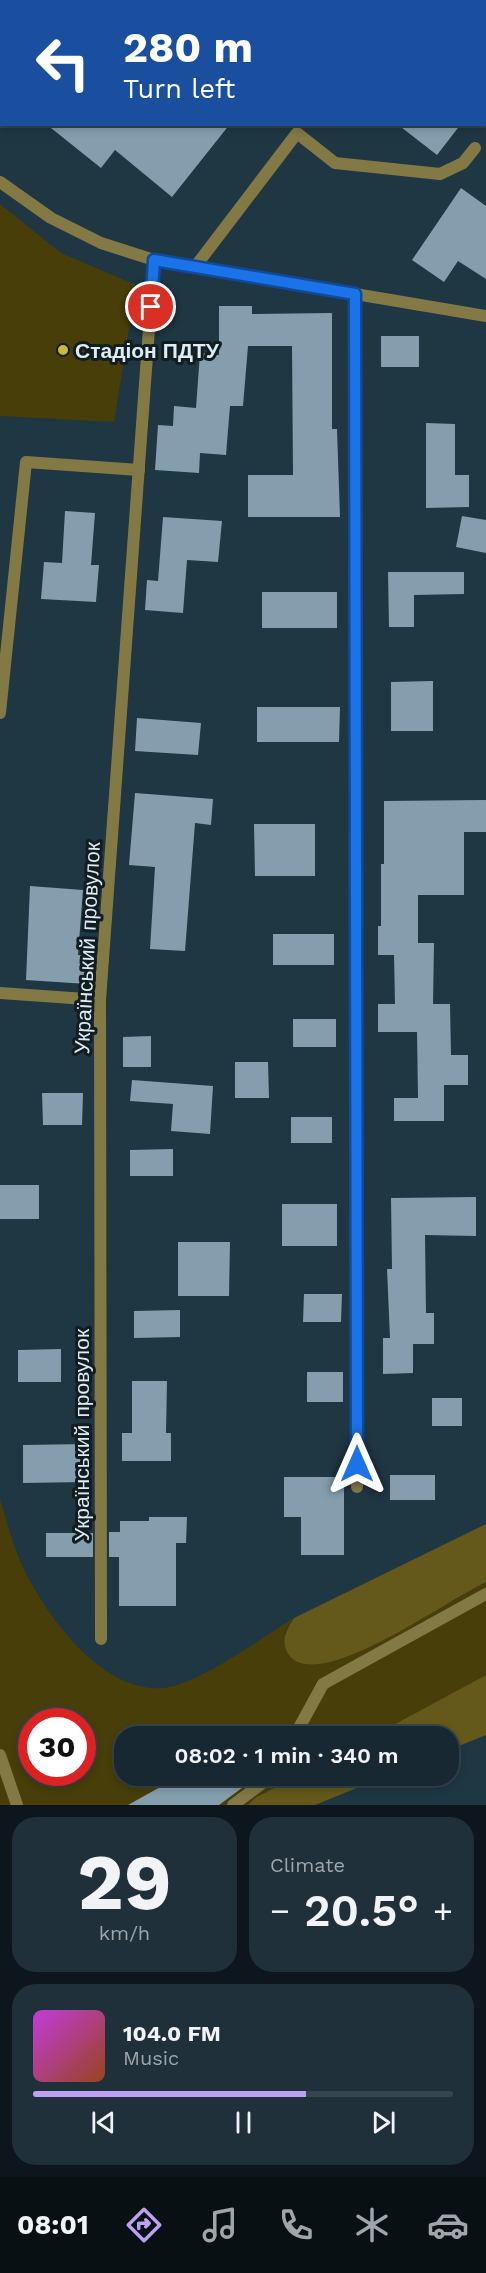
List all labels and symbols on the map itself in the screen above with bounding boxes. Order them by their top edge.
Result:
pin [125,281,176,332]
place label: Стадіон ПДТУ [75,338,220,363]
marker: Стадіон ПДТУ [56,343,70,357]
street label: Український провулок [69,840,105,1055]
street label: Український провулок [69,1328,94,1541]
position arrow [325,1432,389,1496]
speed limit sign: 30 [18,1708,96,1786]

